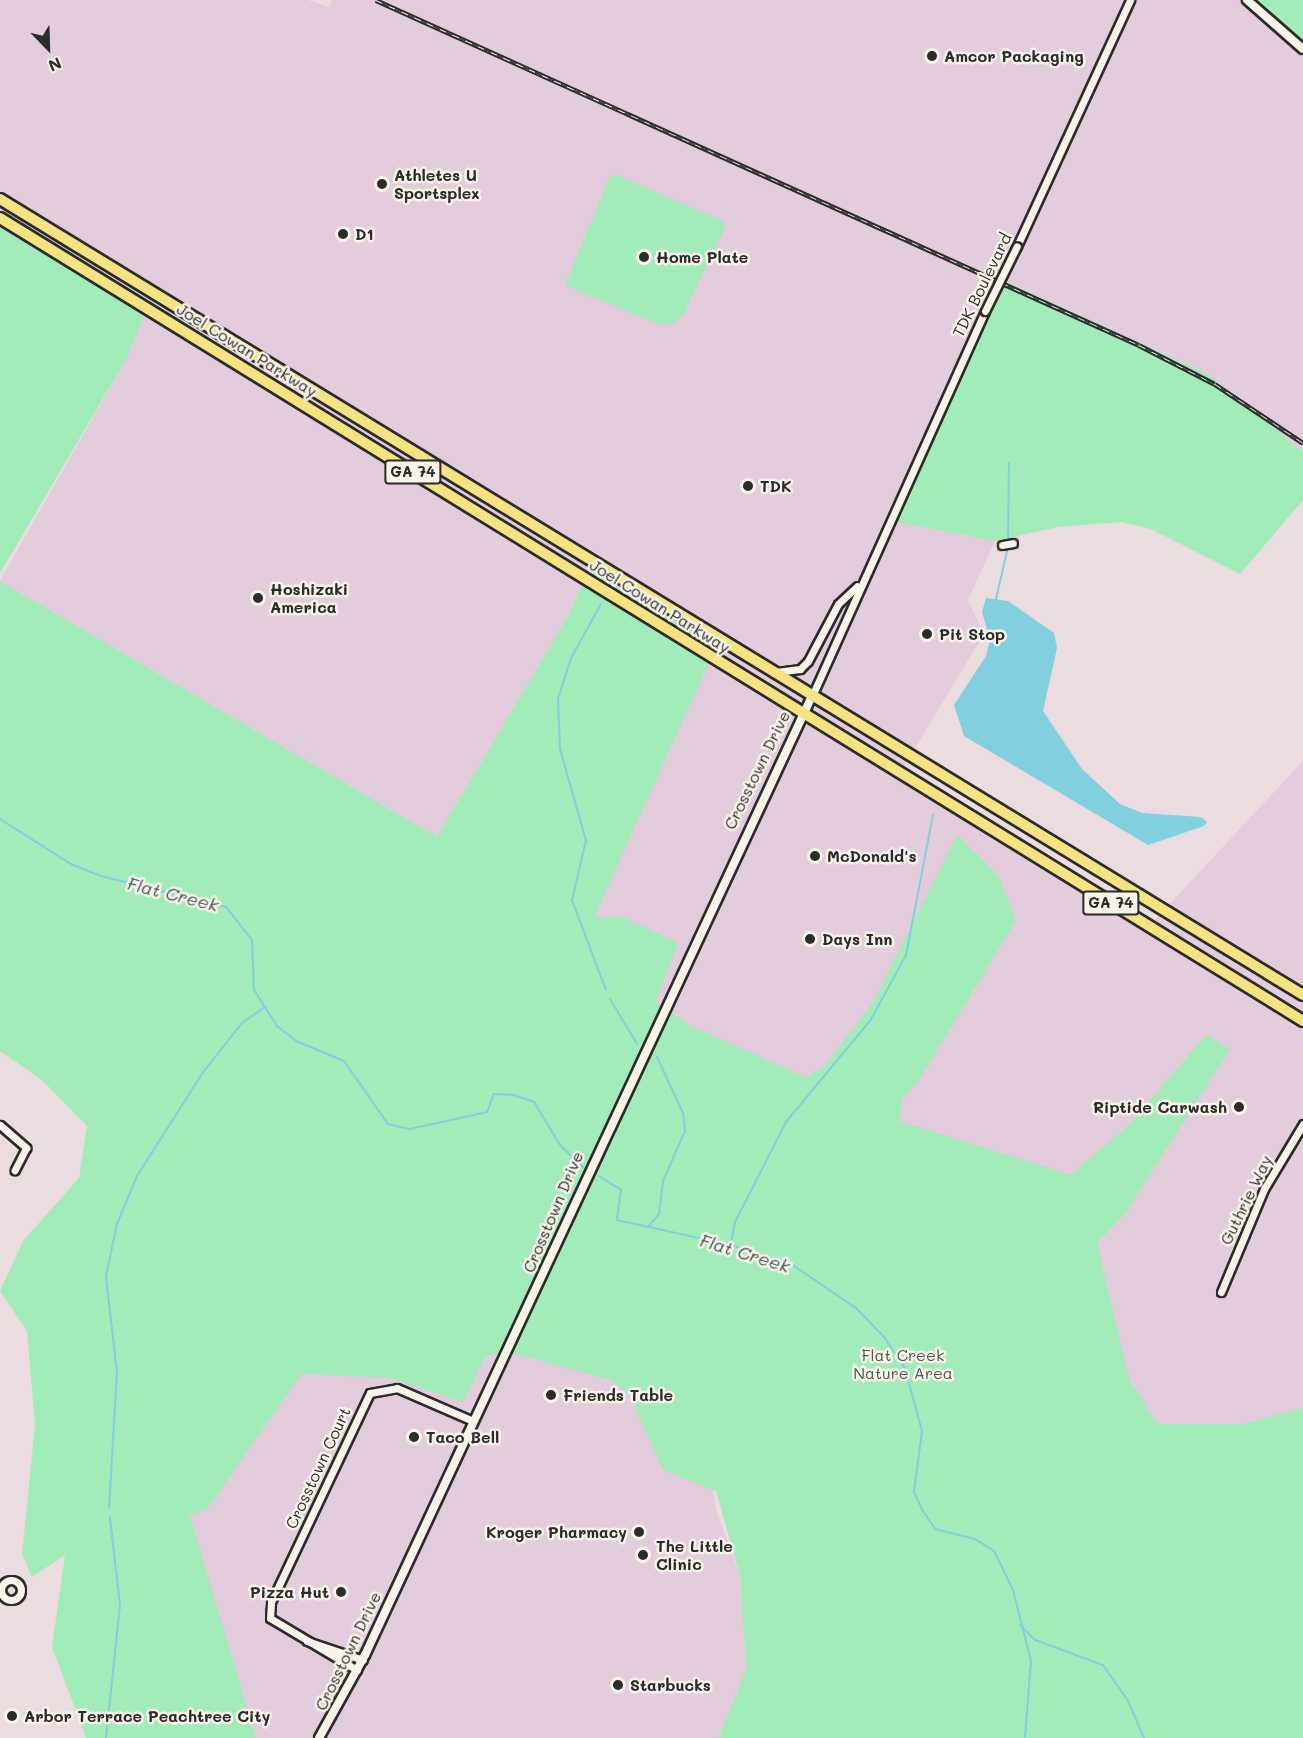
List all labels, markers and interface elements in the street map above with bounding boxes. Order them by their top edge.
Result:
north arrow [18,18,78,78]
place label: Amcor Packaging [944,46,1084,66]
marker: Amcor Packaging [925,49,939,63]
text: N [46,53,65,77]
place label: Athletes U Sportsplex [394,165,480,203]
marker: Athletes U Sportsplex [375,177,389,191]
place label: D1 [355,224,374,244]
marker: D1 [336,227,350,241]
street label: TDK Boulevard [949,230,1015,340]
place label: Home Plate [656,247,748,267]
marker: Home Plate [637,250,651,264]
street label: Joel Cowan Parkway [173,299,321,401]
road number: GA 74 [383,460,443,484]
place label: TDK [760,476,791,496]
marker: TDK [741,479,755,493]
street label: Joel Cowan Parkway [586,555,734,657]
place label: Hoshizaki America [270,579,348,617]
marker: Hoshizaki America [251,591,265,605]
place label: Pit Stop [939,624,1005,644]
marker: Pit Stop [920,627,934,641]
street label: Crosstown Drive [720,707,794,833]
place label: McDonald's [827,846,916,866]
marker: McDonald's [808,849,822,863]
water label: Flat Creek [125,872,221,916]
road number: GA 74 [1081,891,1141,915]
place label: Days Inn [822,929,892,949]
marker: Days Inn [803,932,817,946]
place label: Riptide Carwash [1093,1097,1227,1117]
marker: Riptide Carwash [1232,1100,1246,1114]
street label: Crosstown Drive [519,1149,587,1275]
street label: Guthrie Way [1216,1152,1276,1248]
water label: Flat Creek [697,1229,793,1277]
park label: Flat Creek Nature Area [853,1345,953,1383]
place label: Friends Table [563,1385,673,1405]
marker: Friends Table [544,1388,558,1402]
street label: Crosstown Court [281,1404,355,1532]
place label: Taco Bell [426,1427,499,1447]
marker: Taco Bell [407,1430,421,1444]
place label: Kroger Pharmacy [486,1522,627,1542]
marker: Kroger Pharmacy [632,1525,646,1539]
place label: The Little Clinic [656,1536,733,1574]
marker: The Little Clinic [634,1546,652,1564]
place label: Pizza Hut [250,1582,329,1602]
marker: Pizza Hut [334,1585,348,1599]
street label: Crosstown Drive [311,1588,385,1714]
place label: Starbucks [630,1675,711,1695]
marker: Starbucks [611,1678,625,1692]
place label: Arbor Terrace Peachtree City [24,1706,270,1726]
marker: Arbor Terrace Peachtree City [5,1709,19,1723]

